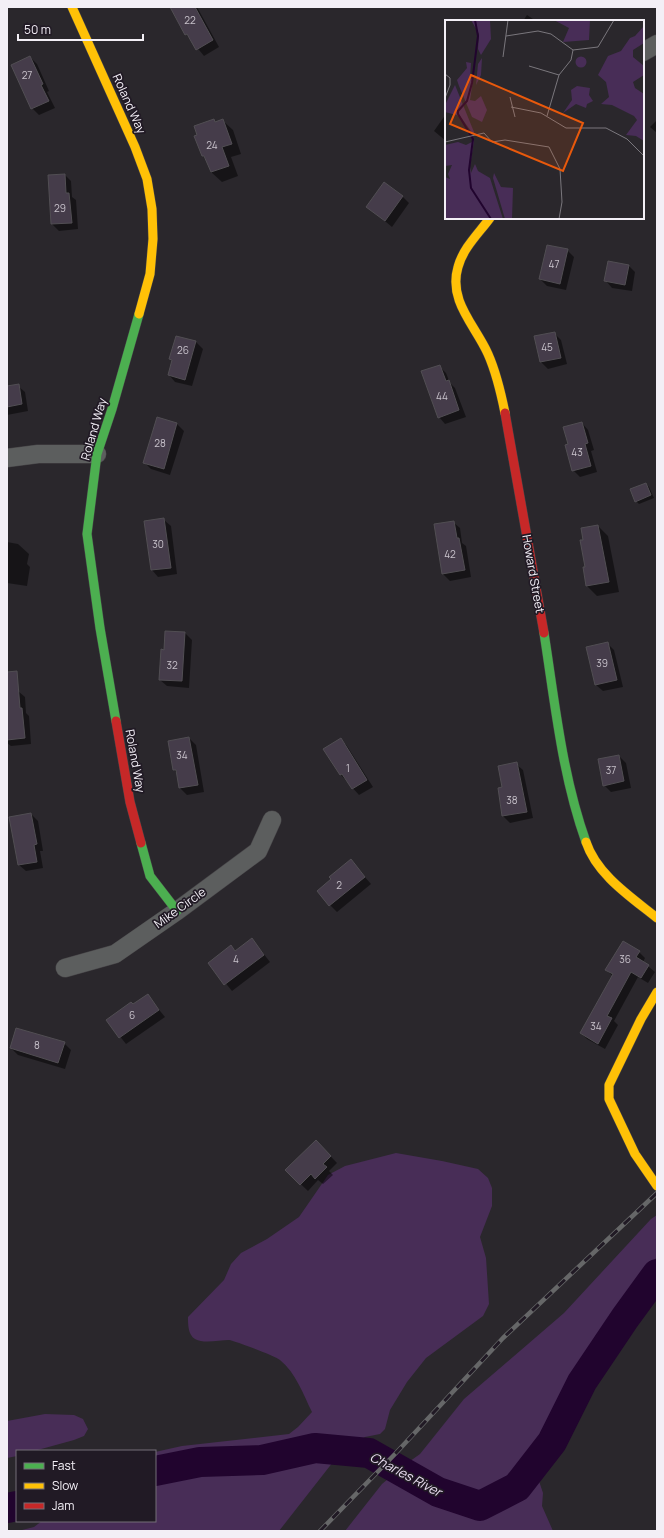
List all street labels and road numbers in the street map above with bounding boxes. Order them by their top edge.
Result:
street label: Roland Way [109,71,151,137]
street label: Roland Way [77,395,111,462]
street label: Howard Street [518,533,549,615]
street label: Roland Way [122,728,150,795]
street label: Mike Circle [150,883,209,932]

